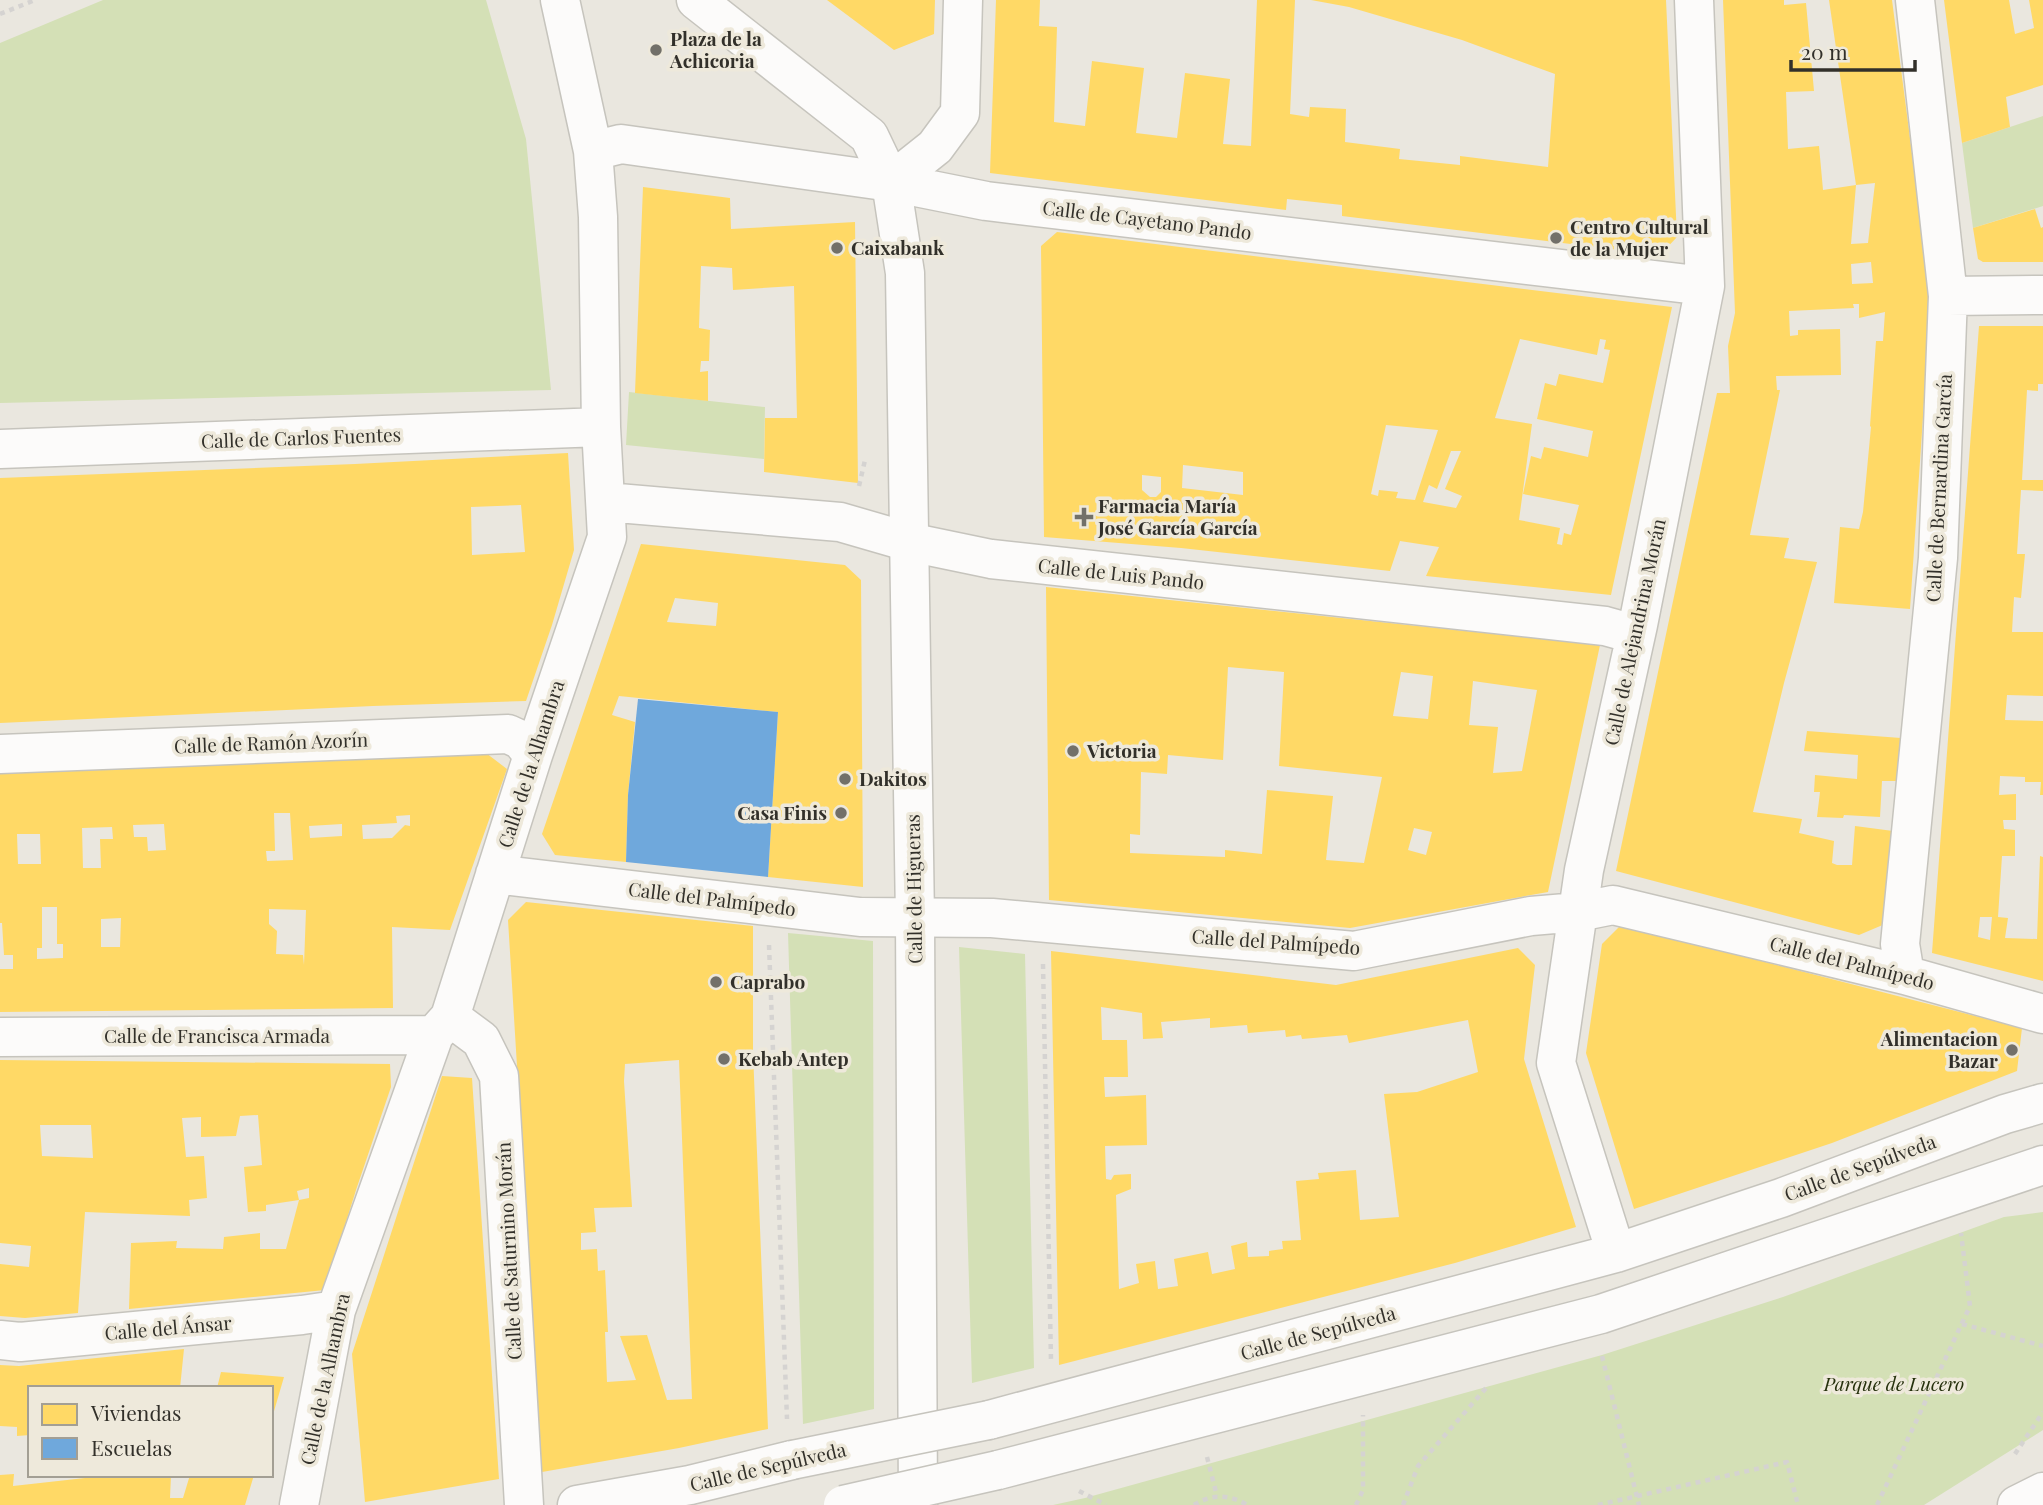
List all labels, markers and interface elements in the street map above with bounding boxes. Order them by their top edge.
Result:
place label: Plaza de la Achicoria [669,25,762,73]
scale bar [1791,28,1915,72]
text: 20 m [1801,37,1848,65]
marker: Plaza de la Achicoria [648,42,664,58]
street label: Calle de Cayetano Pando [1041,193,1253,245]
place label: Centro Cultural de la Mujer [1570,213,1709,261]
marker: Centro Cultural de la Mujer [1548,230,1564,246]
place label: Caixabank [851,234,945,260]
marker: Caixabank [829,240,845,256]
street label: Calle de Bernardina García [1919,373,1957,603]
street label: Calle de Carlos Fuentes [201,421,401,453]
place label: Farmacia María José García García [1097,492,1258,540]
marker: Farmacia María José García García [1076,509,1092,525]
street label: Calle de Alejandrina Morán [1597,515,1671,748]
street label: Calle de Luis Pando [1037,551,1206,595]
street label: Calle de la Alhambra [491,676,570,851]
street label: Calle de Ramón Azorín [173,726,369,758]
place label: Victoria [1086,737,1157,763]
marker: Victoria [1065,743,1081,759]
place label: Dakitos [859,765,927,791]
marker: Dakitos [837,771,853,787]
place label: Casa Finis [737,799,827,825]
marker: Casa Finis [833,805,849,821]
street label: Calle de Higueras [899,814,927,964]
street label: Calle del Palmípedo [627,875,797,921]
street label: Calle del Palmípedo [1191,922,1361,960]
street label: Calle del Palmípedo [1767,929,1937,995]
place label: Caprabo [730,968,805,994]
marker: Caprabo [708,974,724,990]
street label: Calle de Francisca Armada [104,1022,331,1048]
place label: Alimentacion Bazar [1880,1025,1998,1073]
marker: Alimentacion Bazar [2004,1042,2020,1058]
place label: Kebab Antep [738,1045,849,1071]
marker: Kebab Antep [716,1051,732,1067]
street label: Calle de Sepúlveda [1780,1127,1940,1207]
street label: Calle de Saturnino Morán [489,1141,527,1361]
street label: Calle de la Alhambra [293,1290,355,1467]
street label: Calle de Sepúlveda [1237,1299,1399,1365]
street label: Calle del Ánsar [103,1308,233,1346]
park label: Parque de Lucero [1823,1370,1964,1396]
legend [28,1386,273,1477]
text: Viviendas [90,1398,181,1426]
text: Escuelas [91,1433,172,1461]
street label: Calle de Sepúlveda [687,1435,849,1497]

